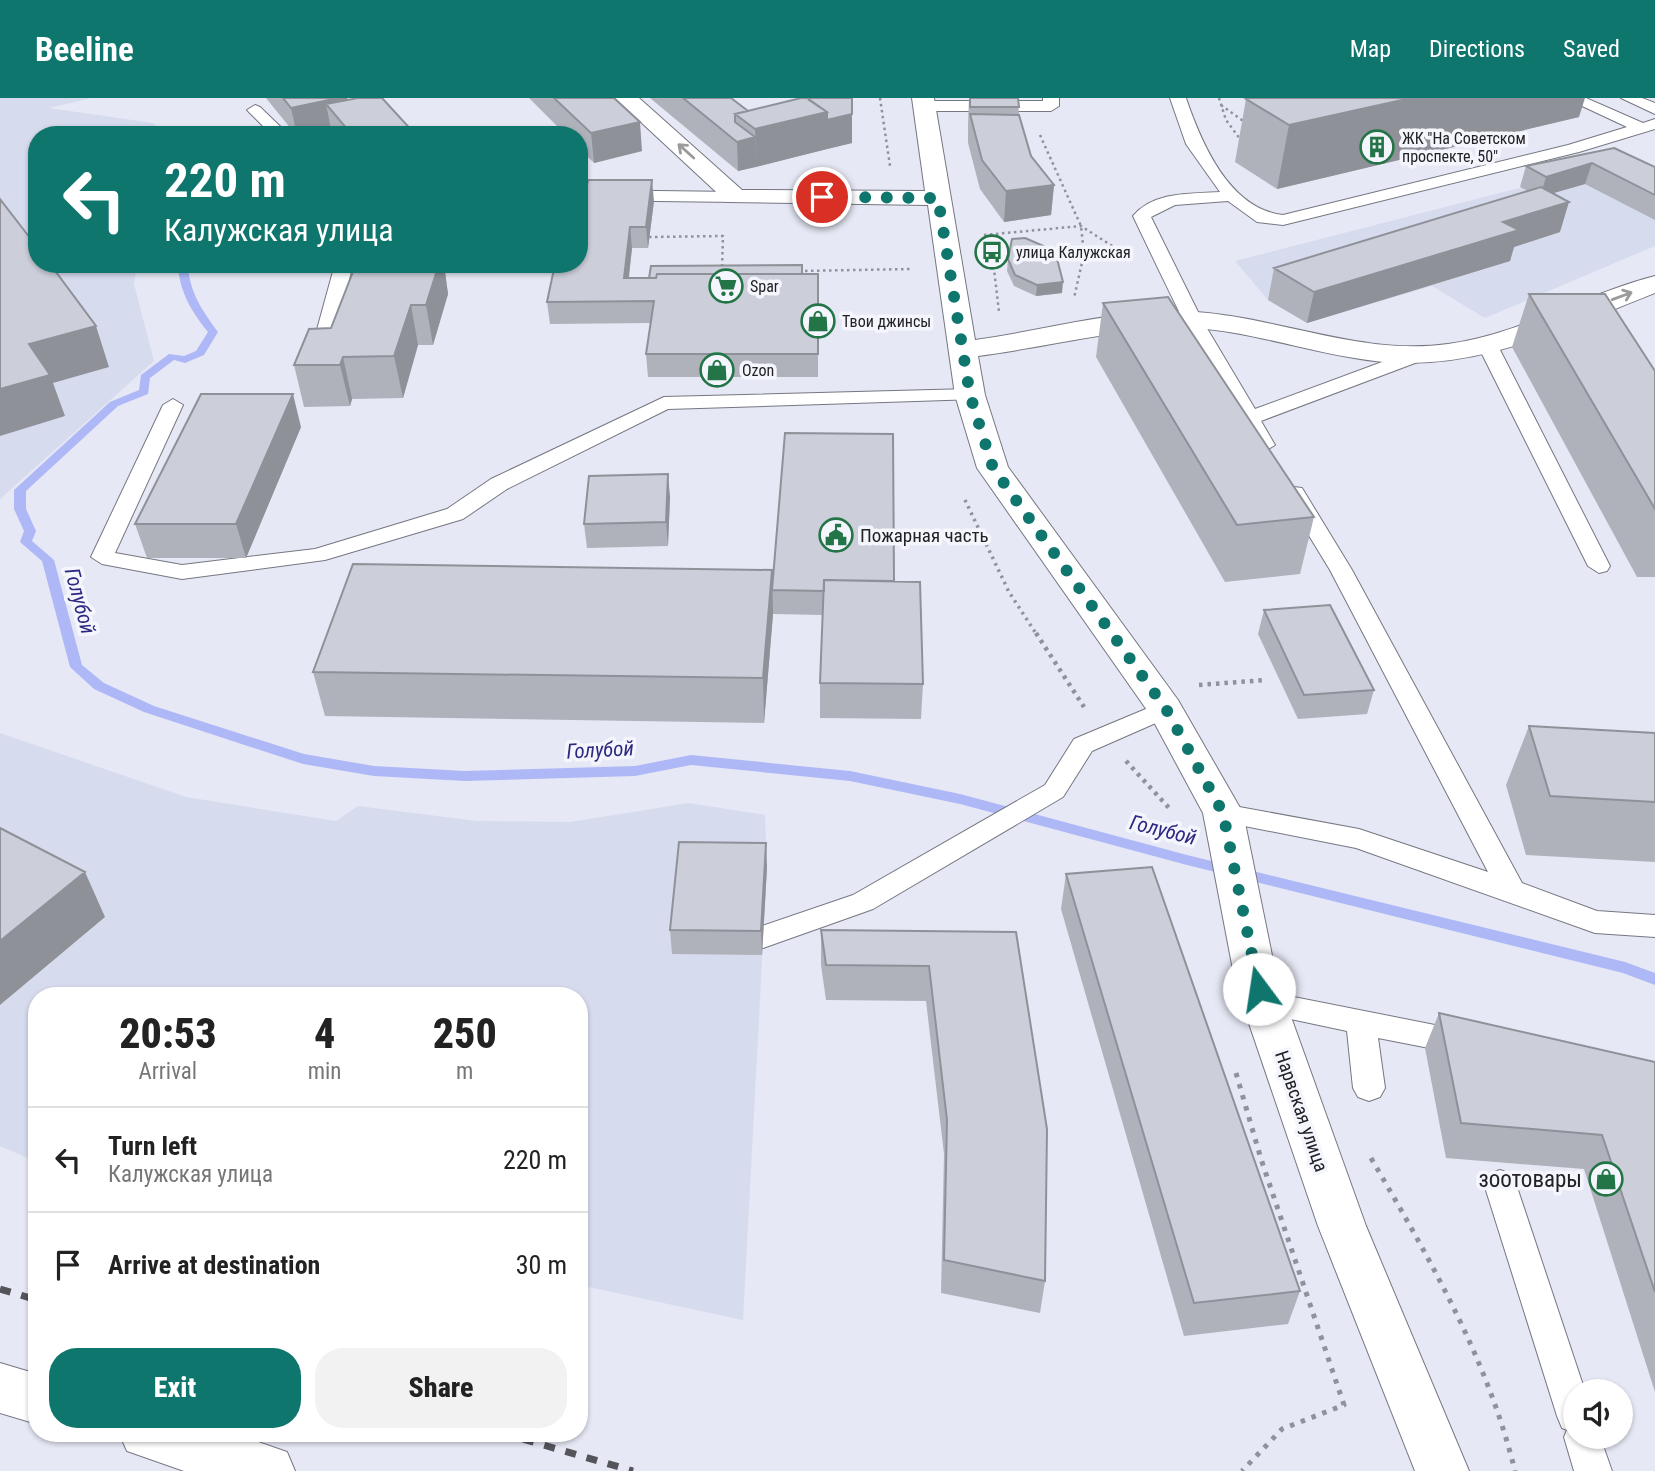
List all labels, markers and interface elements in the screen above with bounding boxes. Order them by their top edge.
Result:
text: Beeline [35,30,134,69]
text: Map [1350,35,1391,63]
text: Directions [1429,35,1525,63]
text: Saved [1563,35,1620,63]
building icon: ЖК "На Советском проспекте, 50" [1358,128,1396,166]
place label: ЖК "На Советском проспекте, 50" [1402,129,1526,166]
one-way arrow [677,143,695,159]
text: 220 m [164,152,286,209]
icon: left [49,154,140,245]
pin [792,167,852,227]
icon: arrive [803,178,841,216]
text: Калужская улица [164,211,394,249]
bus stop icon: улица Калужская [973,233,1011,271]
place label: улица Калужская [1016,243,1131,262]
supermarket icon: Spar [707,267,745,305]
place label: Spar [750,277,779,296]
one-way arrow [1610,289,1632,302]
shop icon: Твои джинсы [799,302,837,340]
place label: Твои джинсы [842,312,931,331]
shop icon: Ozon [698,351,736,389]
place label: Ozon [742,361,774,380]
public building icon: Пожарная часть [817,516,855,554]
place label: Пожарная часть [860,524,989,547]
water label: Голубой [60,565,100,637]
water label: Голубой [566,736,634,764]
water label: Голубой [1127,810,1199,850]
position arrow [1222,952,1296,1026]
text: 20:53 [119,1009,216,1058]
text: 4 [314,1009,335,1058]
text: 250 [433,1009,497,1058]
street label: Нарвская улица [1270,1048,1333,1175]
text: Arrival [139,1058,197,1085]
text: min [308,1058,341,1085]
text: m [456,1058,473,1085]
text: Turn left [108,1131,197,1161]
icon: left [49,1141,87,1179]
text: 220 m [503,1145,567,1175]
shop icon: зоотовары [1587,1160,1625,1198]
text: Калужская улица [108,1161,273,1188]
place label: зоотовары [1478,1166,1582,1193]
icon: arrive [49,1246,87,1284]
text: Arrive at destination [108,1250,320,1280]
text: 30 m [516,1250,567,1280]
button: Exit [49,1348,301,1428]
button: Share [315,1348,567,1428]
map controls [1563,1379,1633,1449]
button: sound [1563,1379,1633,1449]

